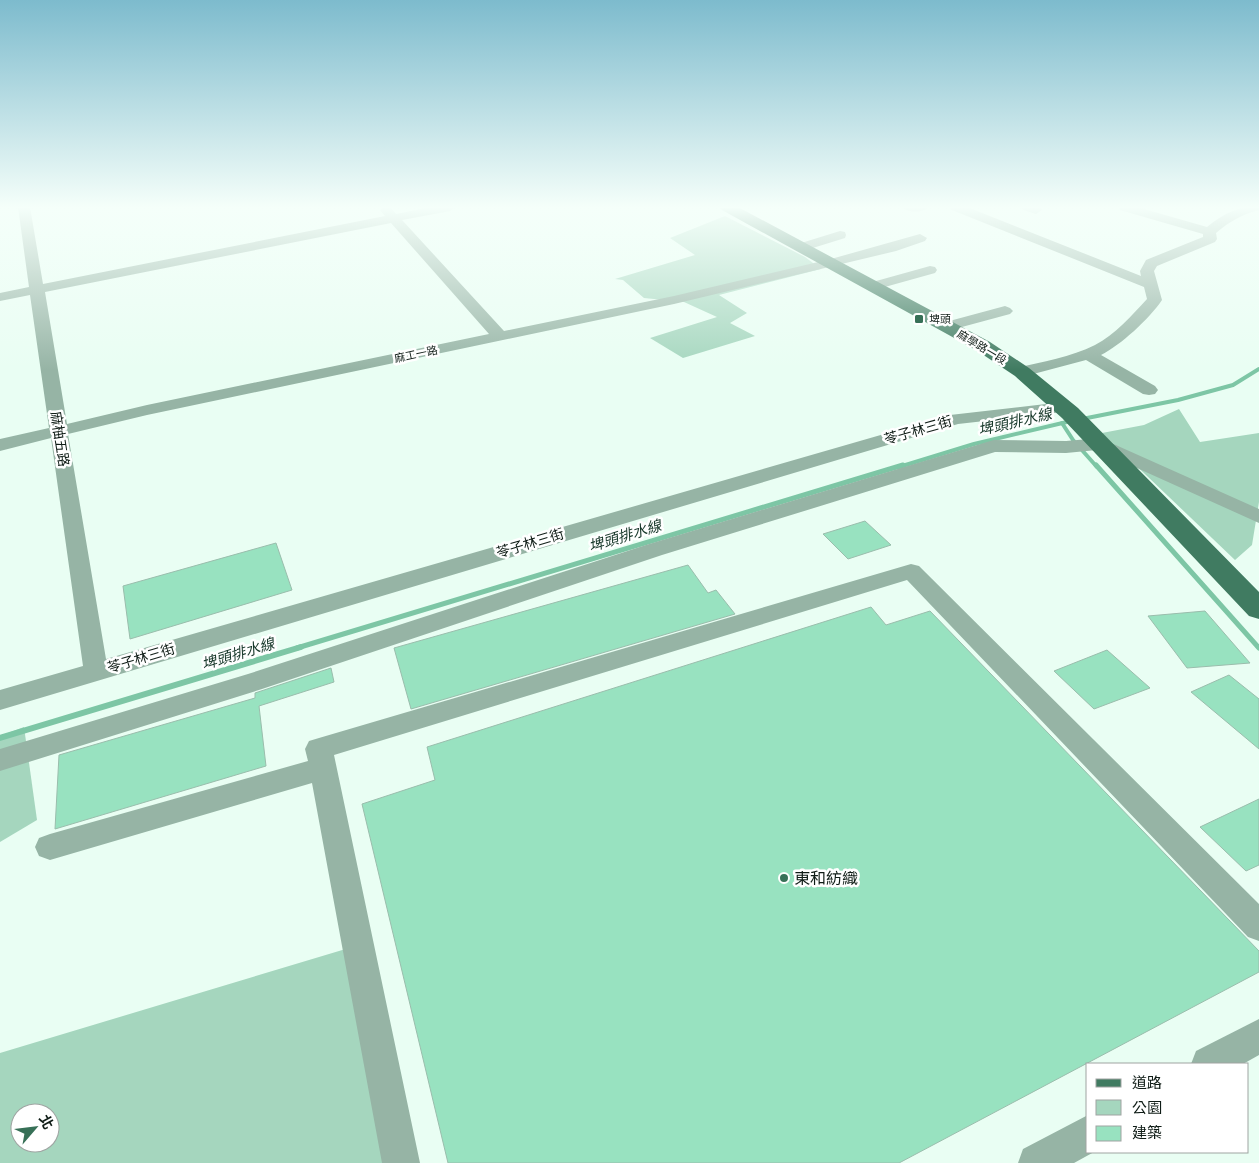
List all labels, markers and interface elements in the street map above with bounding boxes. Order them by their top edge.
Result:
place label: 埤頭 [929,312,951,326]
marker: 埤頭 [913,313,925,325]
street label: 麻學路一段 [955,327,1009,367]
street label: 麻工一路 [393,343,439,365]
water label: 埤頭排水線 [976,403,1056,439]
street label: 麻柚五路 [47,410,73,468]
street label: 苓子林三街 [882,412,954,448]
water label: 埤頭排水線 [586,515,665,556]
street label: 苓子林三街 [494,524,566,562]
water label: 埤頭排水線 [199,633,278,674]
street label: 苓子林三街 [105,639,177,677]
place label: 東和紡織 [794,869,858,888]
marker: 東和紡織 [778,872,790,884]
legend [1086,1063,1249,1153]
text: 道路 [1132,1073,1162,1092]
text: 公園 [1132,1098,1162,1117]
north arrow [10,1103,60,1153]
text: 北 [35,1111,58,1132]
text: 建築 [1132,1123,1162,1142]

